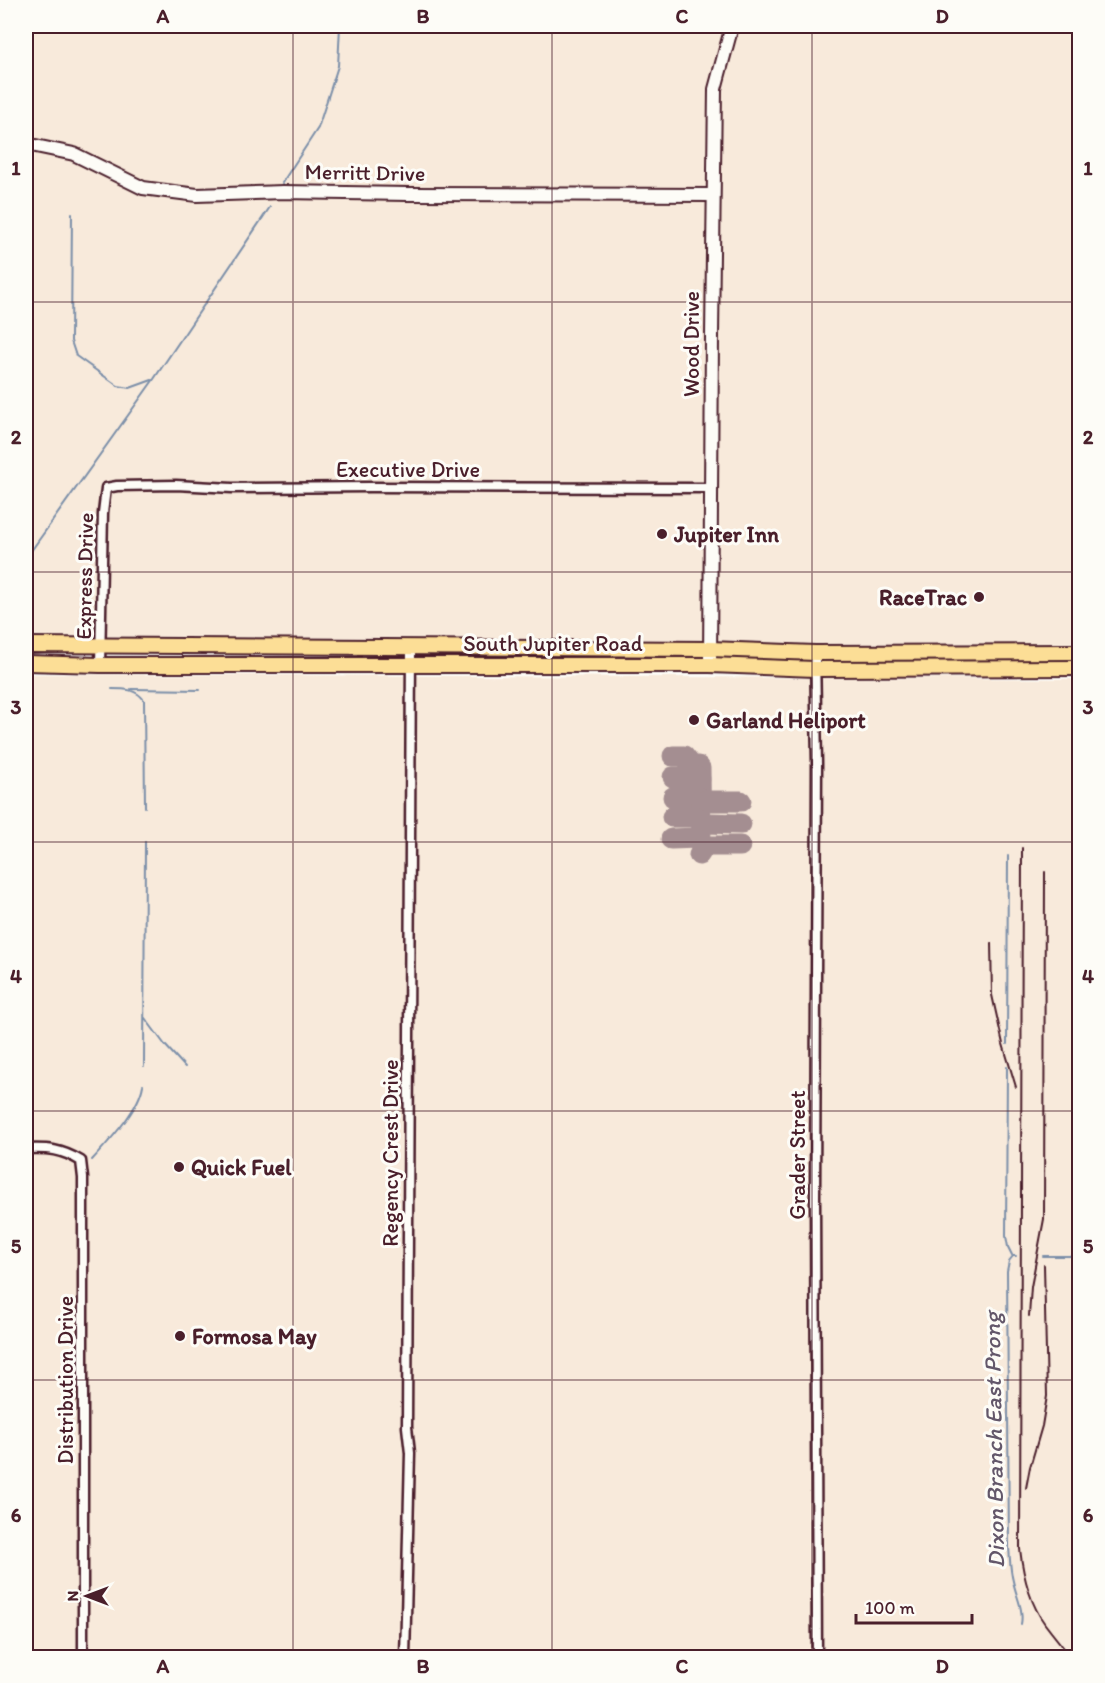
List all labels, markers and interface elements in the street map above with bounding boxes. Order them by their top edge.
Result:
text: A [156,4,170,28]
text: B [417,4,430,28]
text: C [676,4,689,28]
text: D [935,4,949,28]
text: 1 [11,156,21,180]
text: 1 [1083,156,1093,180]
street label: Merritt Drive [304,158,426,187]
street label: Wood Drive [678,291,705,397]
text: 2 [11,425,22,449]
text: 2 [1083,425,1094,449]
street label: Executive Drive [336,456,480,483]
street label: Express Drive [70,512,99,640]
place label: Jupiter Inn [673,521,779,548]
marker: Jupiter Inn [655,527,669,541]
place label: RaceTrac [879,584,968,611]
marker: RaceTrac [972,590,986,604]
street label: South Jupiter Road [463,630,643,657]
text: 3 [11,695,22,719]
text: 3 [1083,695,1094,719]
place label: Garland Heliport [706,707,866,734]
marker: Garland Heliport [687,713,701,727]
text: 4 [10,964,22,988]
text: 4 [1082,964,1094,988]
street label: Regency Crest Drive [377,1059,404,1247]
street label: Grader Street [784,1090,811,1220]
place label: Quick Fuel [191,1154,292,1181]
marker: Quick Fuel [172,1160,186,1174]
text: 5 [11,1234,22,1258]
text: 5 [1083,1234,1094,1258]
street label: Distribution Drive [52,1296,79,1464]
water label: Dixon Branch East Prong [977,1309,1010,1568]
place label: Formosa May [192,1323,317,1350]
marker: Formosa May [173,1329,187,1343]
text: 6 [11,1503,22,1527]
text: 6 [1083,1503,1094,1527]
north arrow [57,1566,117,1626]
scale bar [856,1587,972,1625]
text: N [63,1591,82,1601]
text: 100 m [865,1597,915,1619]
text: A [156,1654,170,1678]
text: B [417,1654,430,1678]
text: C [676,1654,689,1678]
text: D [935,1654,949,1678]

